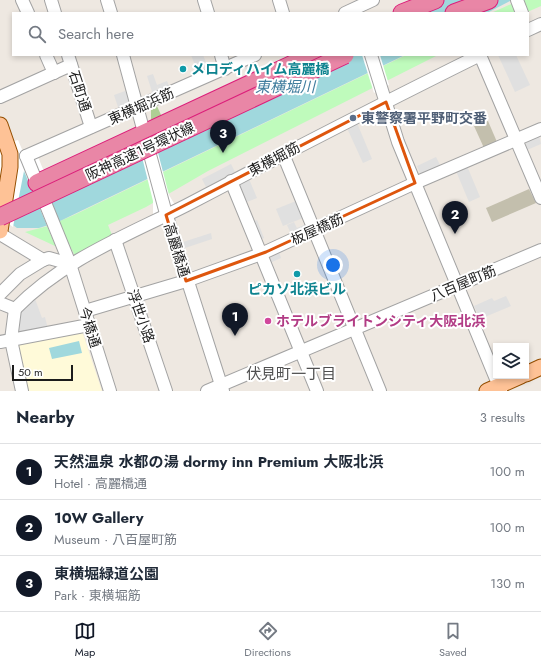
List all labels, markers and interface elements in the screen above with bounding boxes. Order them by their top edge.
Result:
search box [12,12,529,56]
icon: search [26,23,48,45]
text: Search here [58,23,134,45]
place label: メロディハイム高麗橋 [191,59,329,79]
marker: メロディハイム高麗橋 [178,64,188,74]
street label: 石町通 [64,68,96,114]
water label: 東横堀川 [255,76,317,98]
street label: 東横堀浜筋 [105,83,177,129]
place label: 東警察署平野町交番 [361,108,487,128]
marker: 東警察署平野町交番 [348,113,358,123]
street label: 阪神高速1号環状線 [82,117,198,185]
pin: 3 [210,120,236,153]
street label: 東横堀筋 [245,137,303,181]
pin: 2 [442,201,468,234]
street label: 板屋橋筋 [287,208,347,250]
street label: 高麗橋通 [159,220,195,280]
your location [323,255,343,275]
street label: 八百屋町筋 [427,260,499,306]
marker: ピカソ北浜ビル [292,269,302,279]
place label: ピカソ北浜ビル [248,279,346,299]
street label: 浮世小路 [122,286,160,346]
pin: 1 [222,303,248,336]
street label: 今橋通 [74,304,106,350]
place label: ホテルブライトンシティ大阪北浜 [276,311,485,331]
marker: ホテルブライトンシティ大阪北浜 [263,316,273,326]
map controls [493,343,529,379]
button: layers [493,343,529,379]
scale bar [12,363,73,382]
district label: 伏見町一丁目 [246,363,336,385]
text: 50 m [18,364,43,380]
text: Nearby [16,405,74,429]
text: 3 results [480,408,525,427]
text: 天然温泉 水都の湯 dormy inn Premium 大阪北浜 [54,451,383,473]
text: 1 [26,462,32,481]
text: 100 m [490,462,525,481]
text: Hotel · 高麗橋通 [54,474,147,493]
text: 10W Gallery [54,507,143,529]
text: 2 [25,518,33,537]
text: 100 m [490,518,525,537]
text: Museum · 八百屋町筋 [54,530,177,549]
text: 東横堀緑道公園 [54,563,159,585]
text: 3 [25,574,33,593]
text: 130 m [490,574,525,593]
text: Park · 東横堀筋 [54,586,141,605]
tab: Map [74,620,96,660]
tab: Directions [244,620,291,660]
tab: Saved [439,620,467,660]

